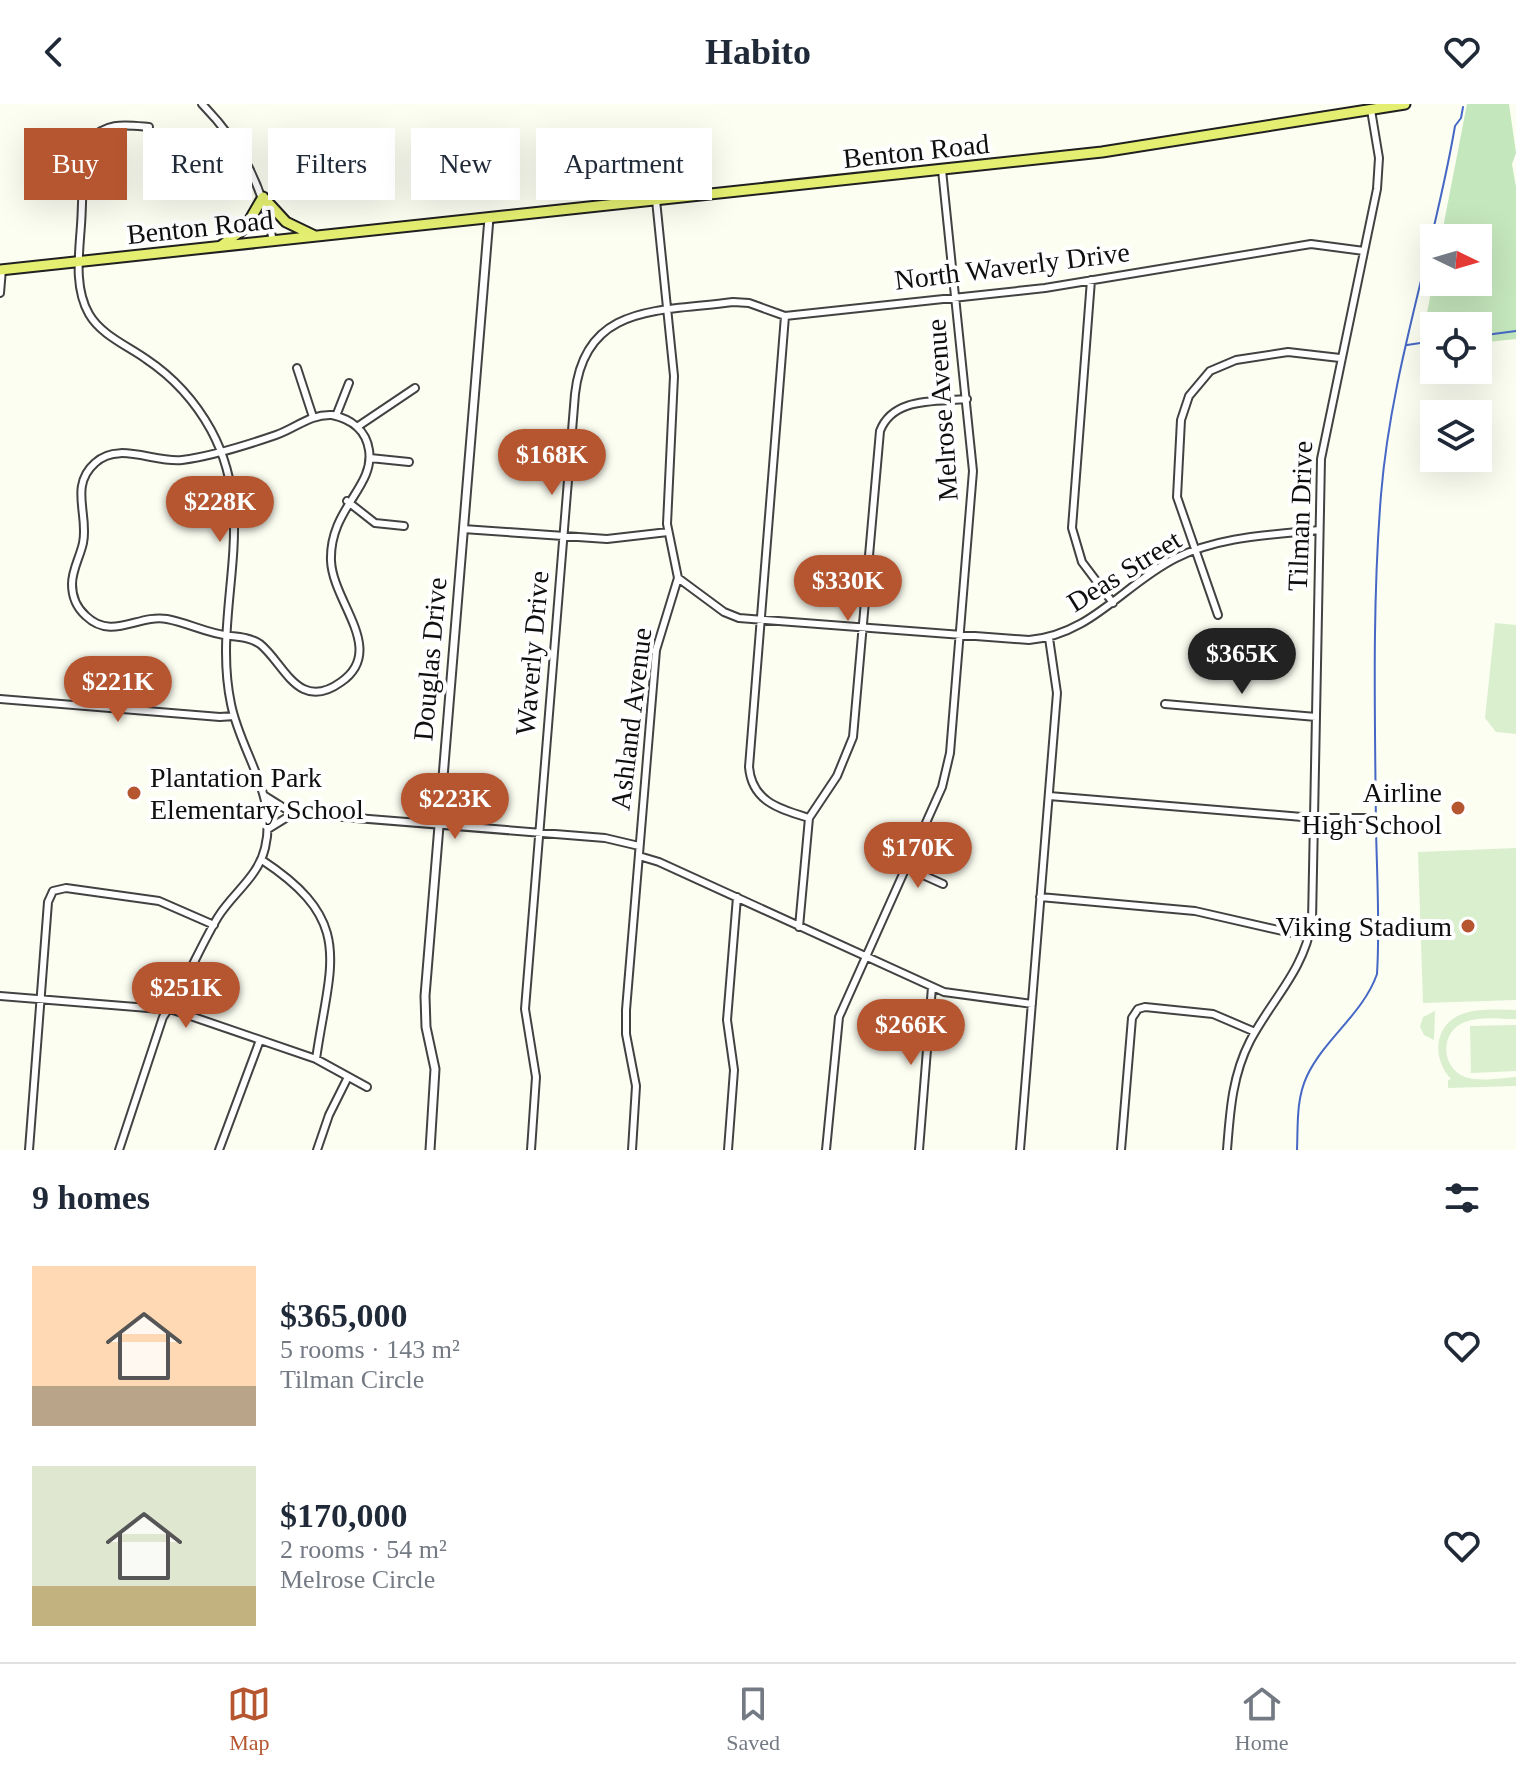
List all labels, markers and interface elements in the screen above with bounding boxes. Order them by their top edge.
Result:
icon: back [32,30,76,74]
icon: heart [1440,30,1484,74]
text: Habito [705,32,811,72]
chip: Buy [24,128,127,200]
chip: Rent [143,128,252,200]
chip: Filters [268,128,395,200]
chip: New [411,128,520,200]
chip: Apartment [536,128,712,200]
street label: Benton Road [841,128,991,174]
street label: Benton Road [125,204,275,250]
north arrow [1420,224,1492,296]
map controls [1420,224,1492,472]
street label: North Waverly Drive [893,236,1131,296]
button: locate [1420,312,1492,384]
street label: Melrose Avenue [920,318,964,502]
button: layers [1420,400,1492,472]
pin: $168K [496,429,608,497]
text: $168K [516,440,588,469]
street label: Tilman Drive [1282,440,1318,592]
pin: $228K [164,476,276,544]
text: $228K [184,487,256,516]
street label: Deas Street [1061,524,1187,618]
pin: $330K [792,555,904,623]
text: $330K [812,566,884,595]
street label: Waverly Drive [509,570,555,736]
street label: Douglas Drive [407,576,453,742]
street label: Ashland Avenue [604,626,658,812]
pin: $365K [1186,628,1298,696]
text: $365K [1206,639,1278,668]
pin: $221K [62,656,174,724]
text: $221K [82,667,154,696]
place label: Plantation Park Elementary School [150,762,364,825]
pin: $223K [399,773,511,841]
place label: Airline High School [1301,777,1442,840]
marker: Plantation Park Elementary School [125,784,143,802]
text: $223K [419,784,491,813]
marker: Airline High School [1449,799,1467,817]
pin: $170K [862,822,974,890]
text: $170K [882,833,954,862]
place label: Viking Stadium [1276,911,1452,942]
marker: Viking Stadium [1459,917,1477,935]
pin: $251K [130,962,242,1030]
text: $251K [150,973,222,1002]
pin: $266K [855,999,967,1067]
text: $266K [875,1010,947,1039]
icon: filters [1440,1176,1484,1220]
text: 9 homes [32,1179,150,1216]
text: $365,000 [280,1297,408,1334]
icon: home [96,1298,192,1394]
icon: heart [1440,1324,1484,1368]
text: 5 rooms · 143 m² [280,1335,460,1364]
text: Tilman Circle [280,1365,424,1394]
text: $170,000 [280,1497,408,1534]
icon: home [96,1498,192,1594]
icon: heart [1440,1524,1484,1568]
text: 2 rooms · 54 m² [280,1535,447,1564]
text: Melrose Circle [280,1565,435,1594]
tab: Map [227,1682,271,1756]
tab: Saved [726,1682,780,1756]
tab: Home [1235,1682,1289,1756]

